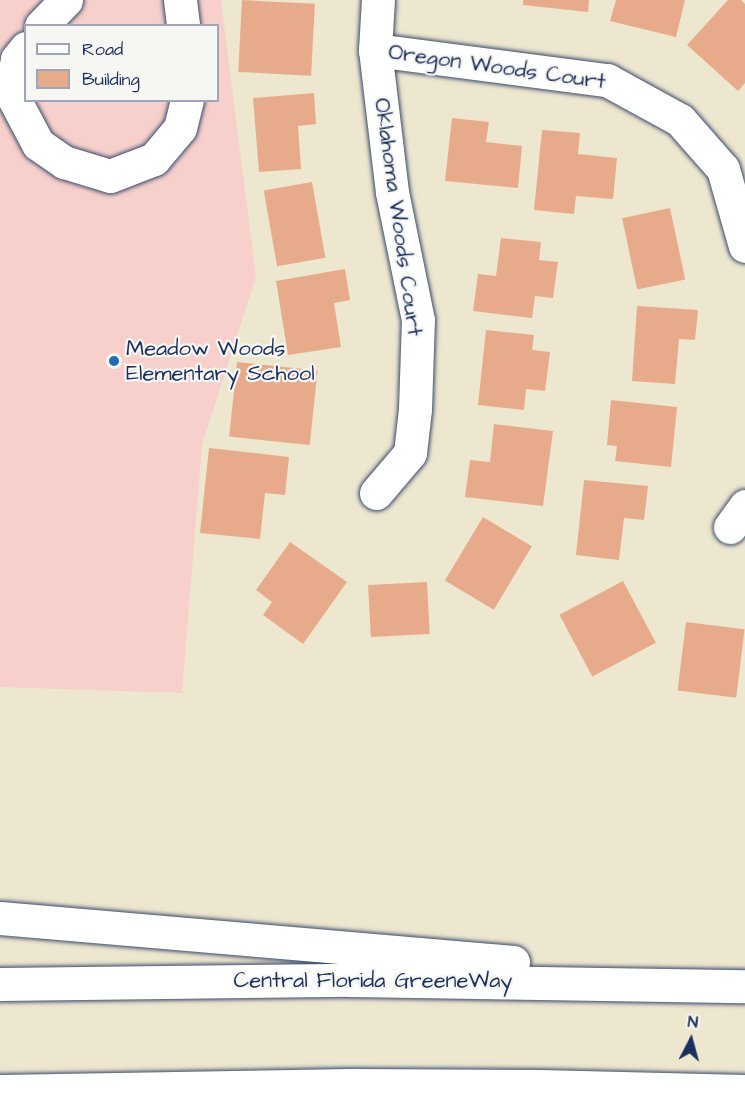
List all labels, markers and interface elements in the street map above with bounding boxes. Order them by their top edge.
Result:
legend [24,24,219,102]
text: Road [82,37,123,62]
street label: Oregon Woods Court [387,39,607,95]
text: Building [82,67,140,92]
street label: Oklahoma Woods Court [368,96,428,338]
place label: Meadow Woods Elementary School [126,335,315,386]
marker: Meadow Woods Elementary School [107,354,121,368]
street label: Central Florida GreeneWay [234,968,512,994]
north arrow [661,1010,721,1070]
text: N [687,1011,699,1034]

